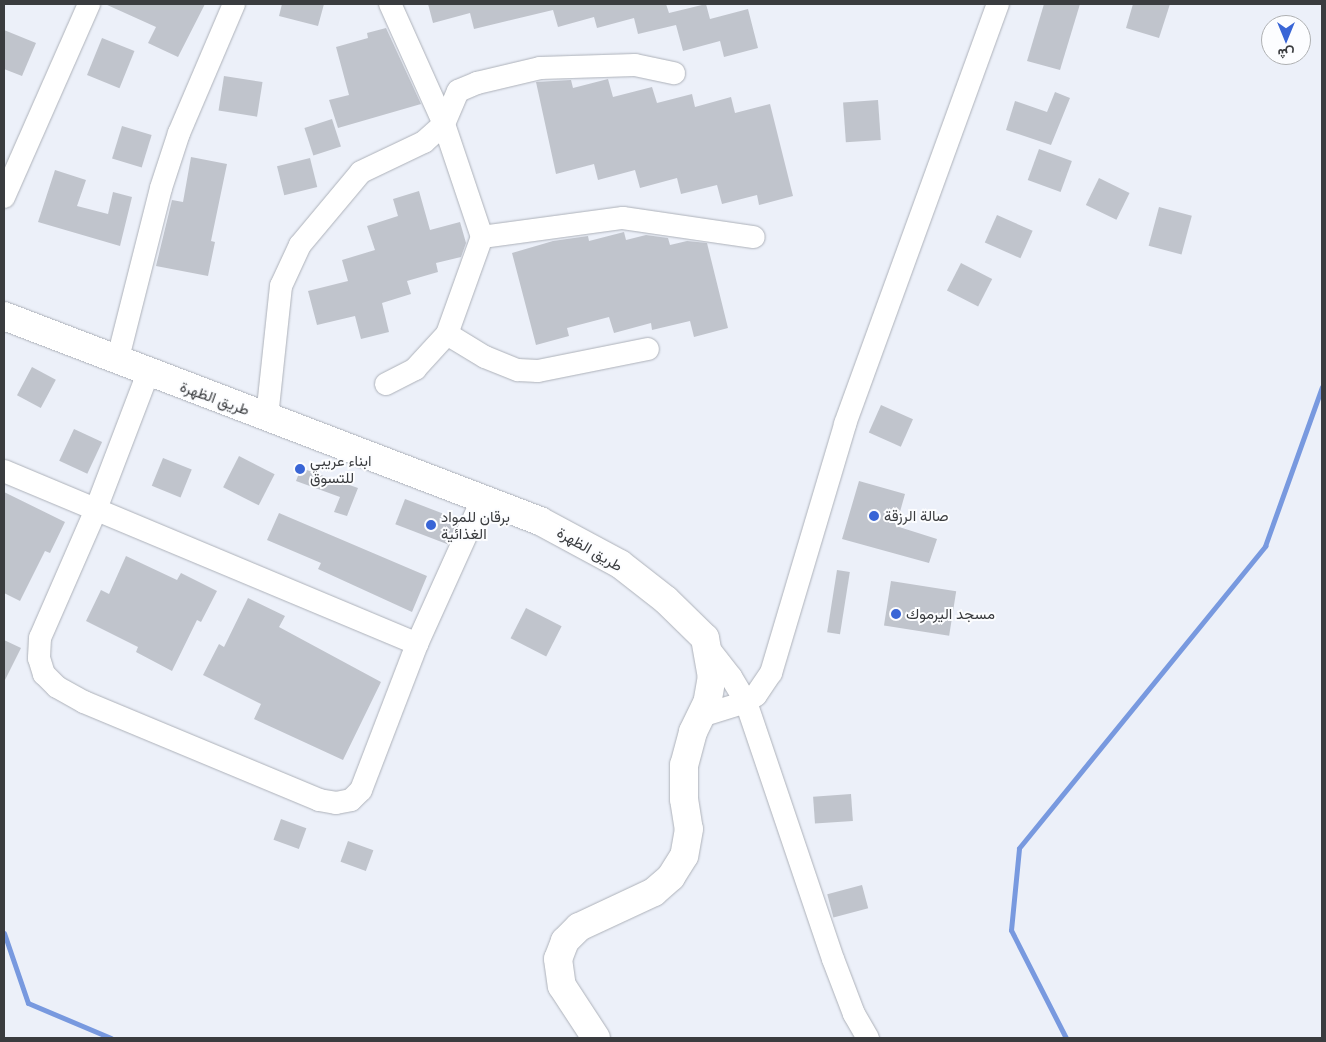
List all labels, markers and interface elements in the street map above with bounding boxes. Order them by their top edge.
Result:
north arrow [1261,15,1311,65]
text: ش [1278,46,1294,63]
street label: طريق الظهرة [178,377,252,419]
place label: ابناء عريبي للتسوق [310,451,371,486]
marker: ابناء عريبي للتسوق [294,463,306,475]
place label: برقان للمواد الغذائية [441,507,510,542]
place label: صالة الرزقة [884,507,949,525]
marker: صالة الرزقة [868,510,880,522]
marker: برقان للمواد الغذائية [425,519,437,531]
street label: طريق الظهرة [554,523,626,575]
place label: مسجد اليرموك [906,605,995,623]
marker: مسجد اليرموك [890,608,902,620]

